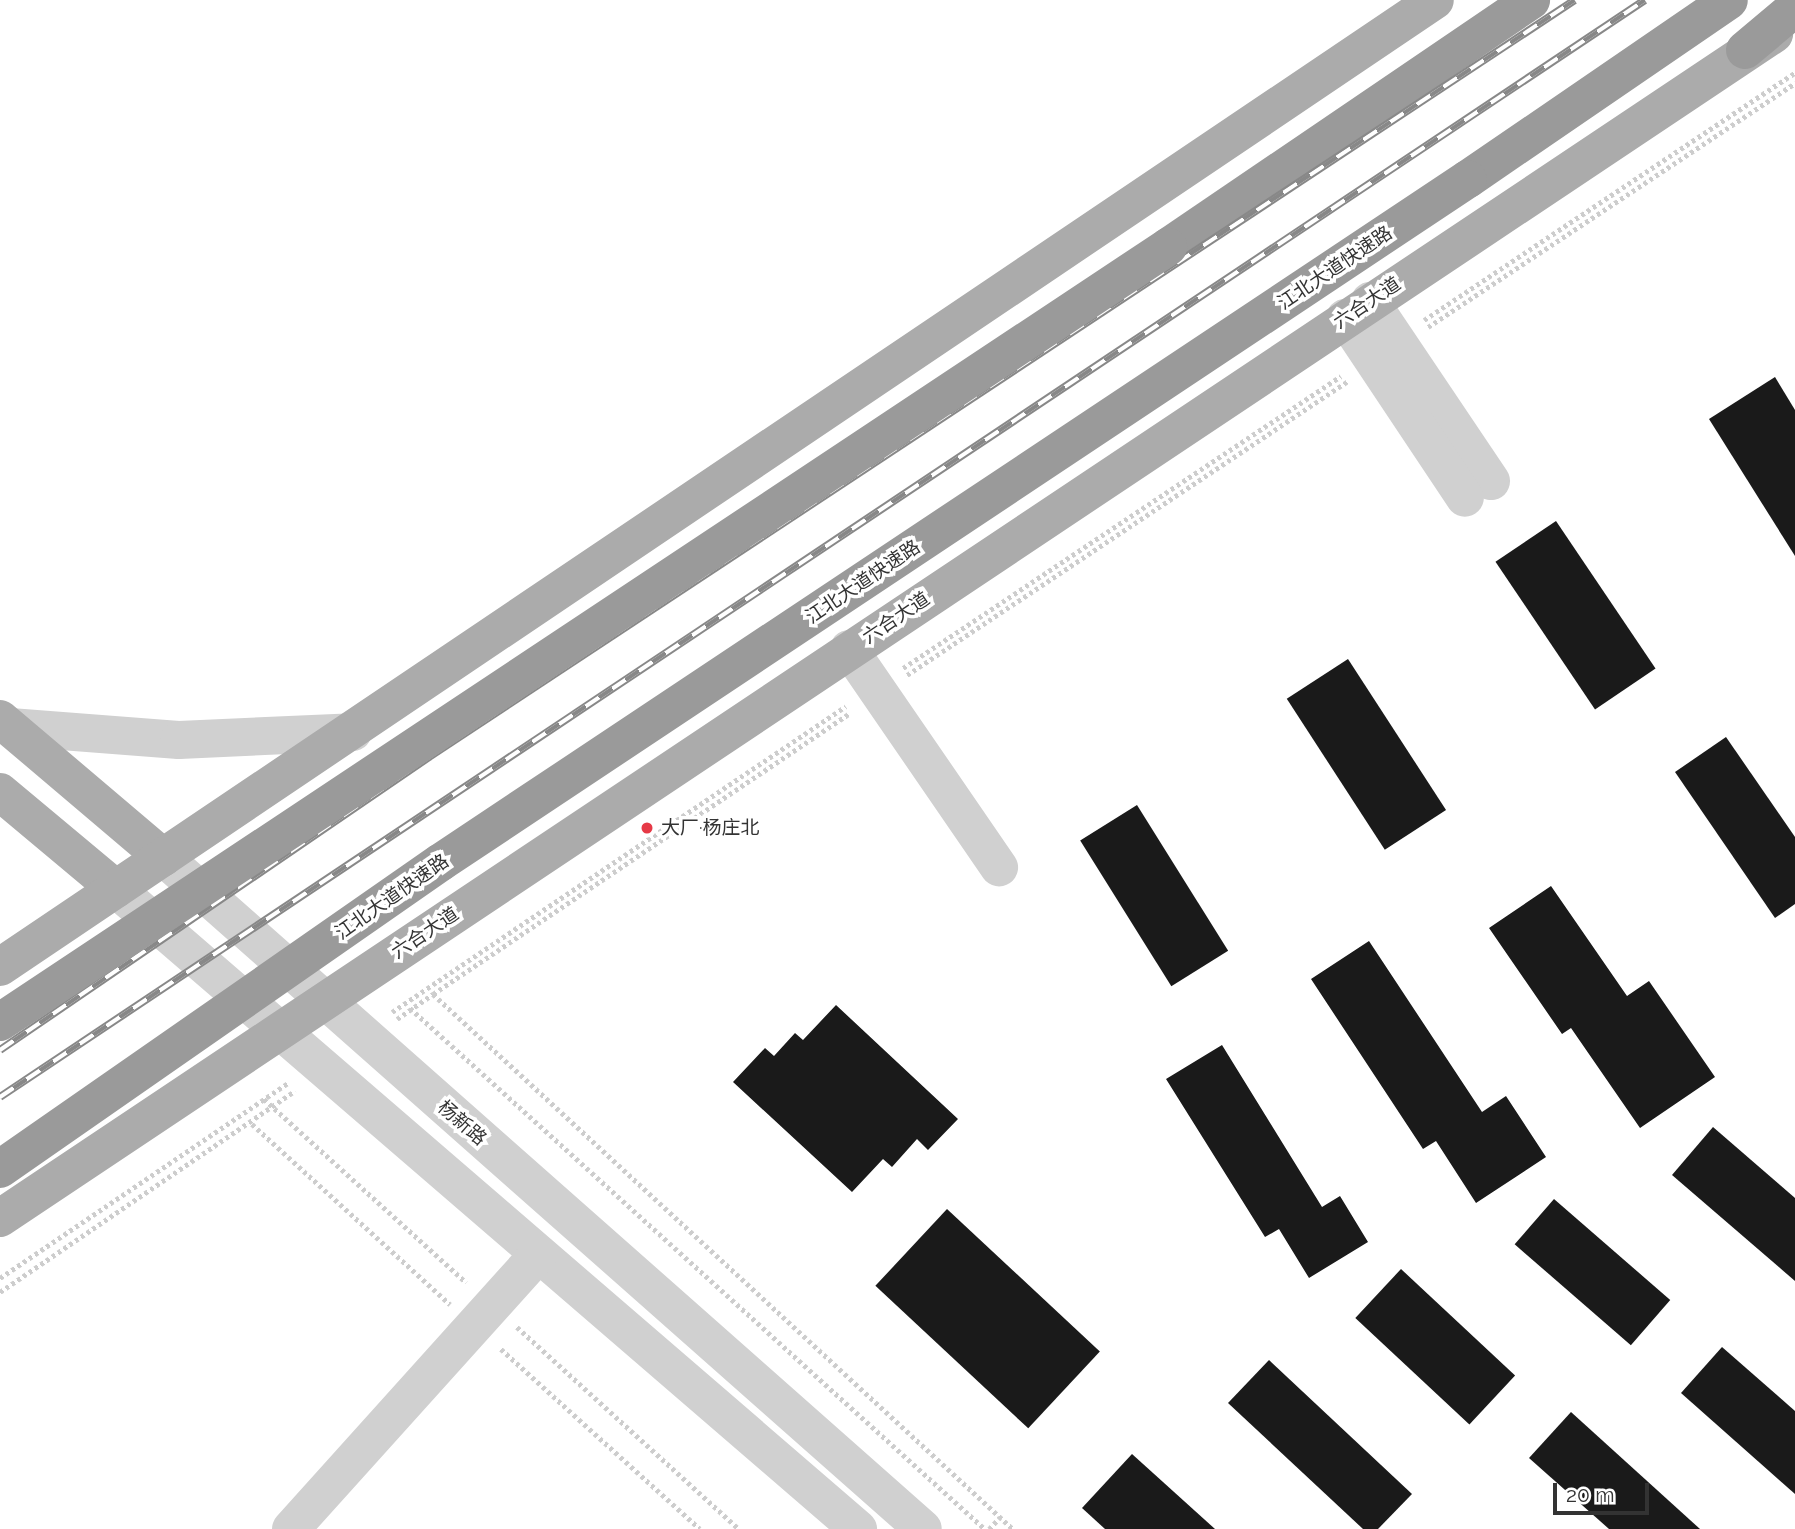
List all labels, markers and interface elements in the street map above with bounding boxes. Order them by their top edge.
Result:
street label: 江北大道快速路 [1273,221,1397,315]
street label: 六合大道 [1329,272,1405,334]
street label: 江北大道快速路 [801,535,925,629]
street label: 六合大道 [858,587,934,649]
place label: 大厂·杨庄北 [661,817,760,839]
marker: 大厂·杨庄北 [639,820,655,836]
street label: 江北大道快速路 [331,850,453,944]
street label: 六合大道 [387,902,463,964]
street label: 杨新路 [433,1096,491,1150]
scale bar [1557,1470,1653,1514]
text: 20 m [1566,1482,1614,1507]

